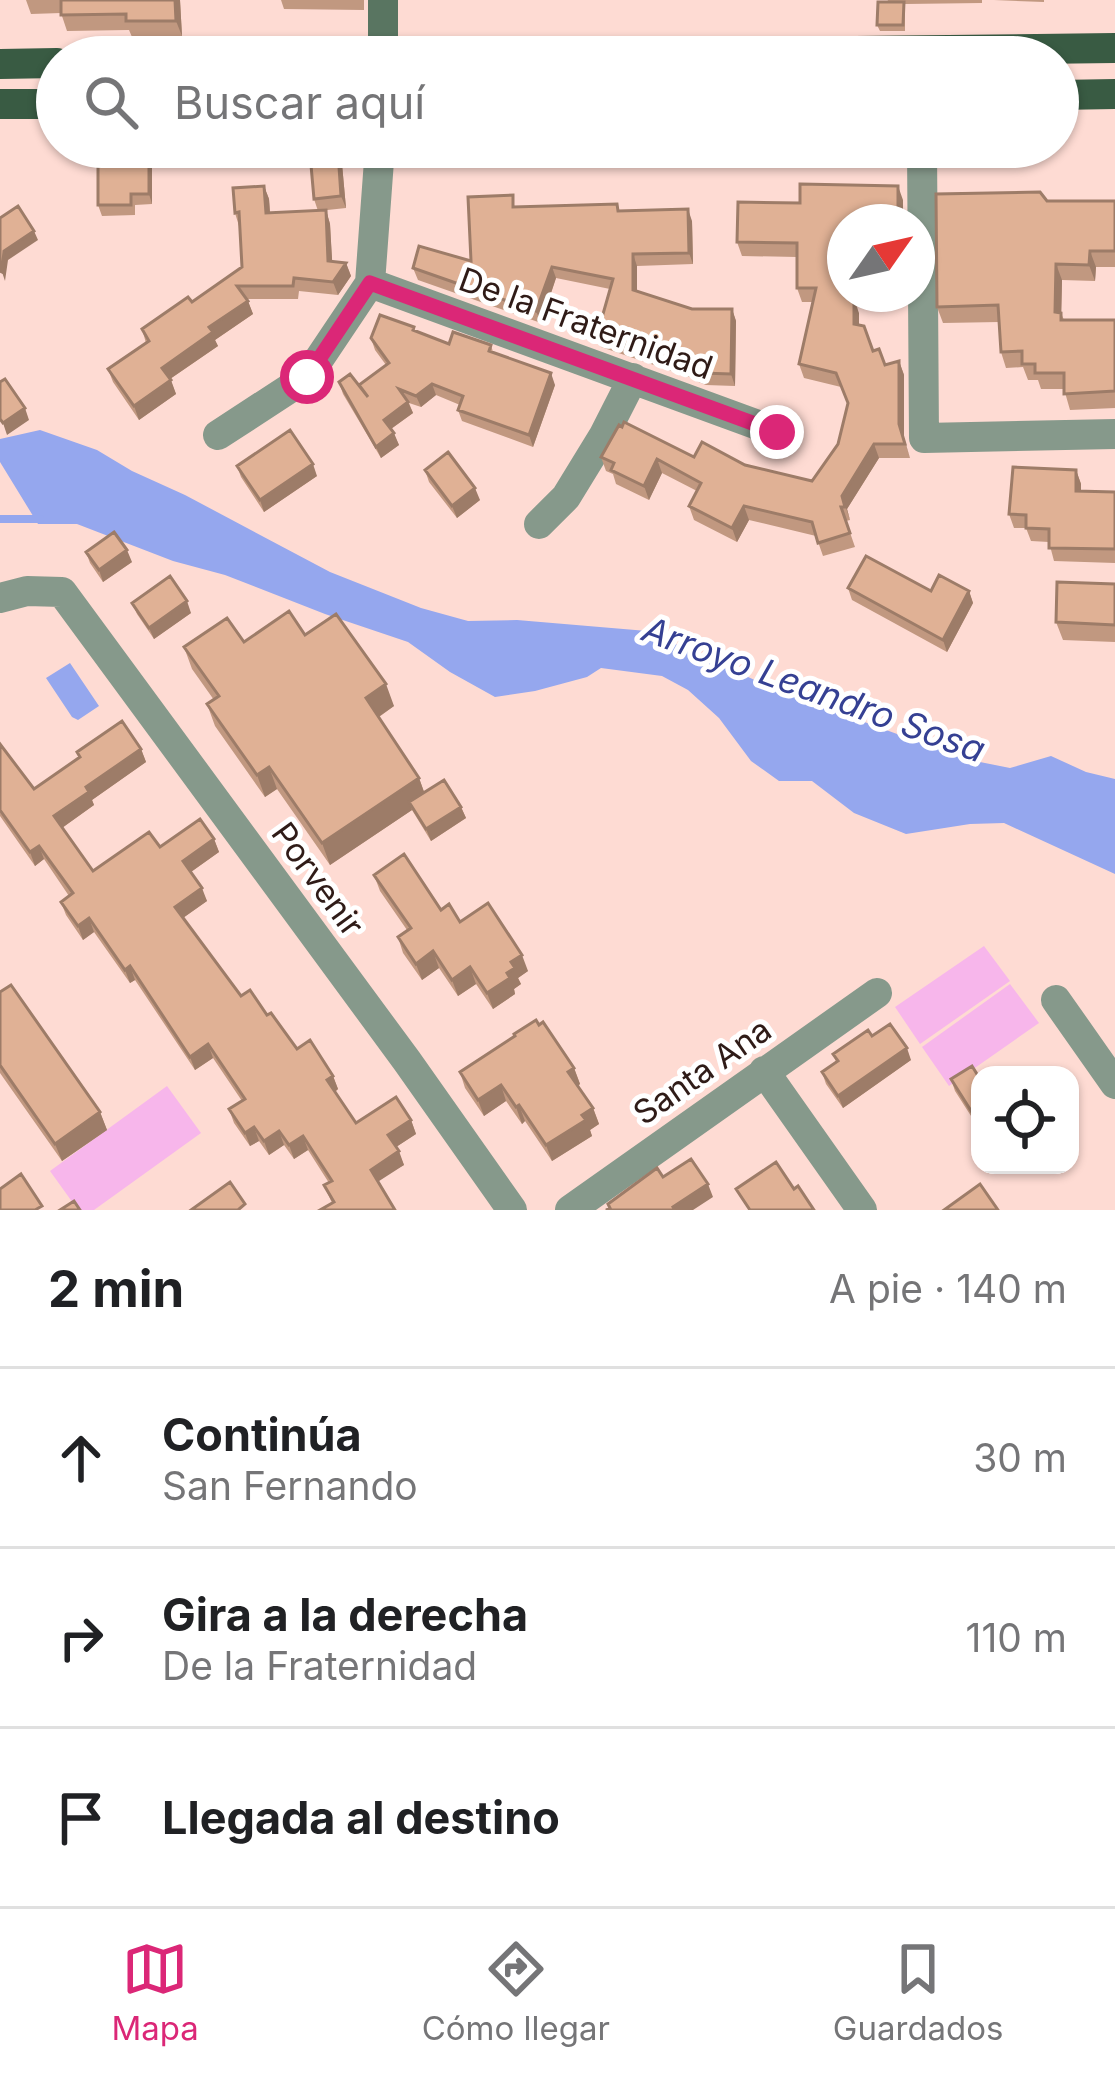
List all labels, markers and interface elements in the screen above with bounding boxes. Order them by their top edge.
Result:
search box [36,36,1079,168]
icon: search [78,69,144,135]
text: Buscar aquí [174,75,425,130]
north arrow [827,204,935,312]
street label: De la Fraternidad [454,259,718,387]
route start [280,350,334,404]
route end [750,405,804,459]
water label: Arroyo Leandro Sosa [636,606,991,771]
street label: Porvenir [263,814,373,944]
street label: Santa Ana [626,1009,778,1133]
map controls [971,1066,1079,1174]
button: locate [971,1066,1079,1174]
text: 2 min [48,1258,184,1319]
text: A pie · 140 m [829,1265,1067,1312]
text: Continúa [162,1407,362,1462]
icon: ahead [48,1425,114,1491]
text: 30 m [973,1434,1067,1481]
text: San Fernando [162,1462,418,1509]
text: Gira a la derecha [162,1587,528,1642]
icon: right [48,1605,114,1671]
text: 110 m [966,1614,1067,1661]
text: De la Fraternidad [162,1642,477,1689]
icon: arrive [48,1785,114,1851]
text: Llegada al destino [162,1790,560,1845]
tab: Mapa [111,1936,199,2048]
tab: Cómo llegar [422,1936,610,2048]
tab: Guardados [833,1936,1004,2048]

